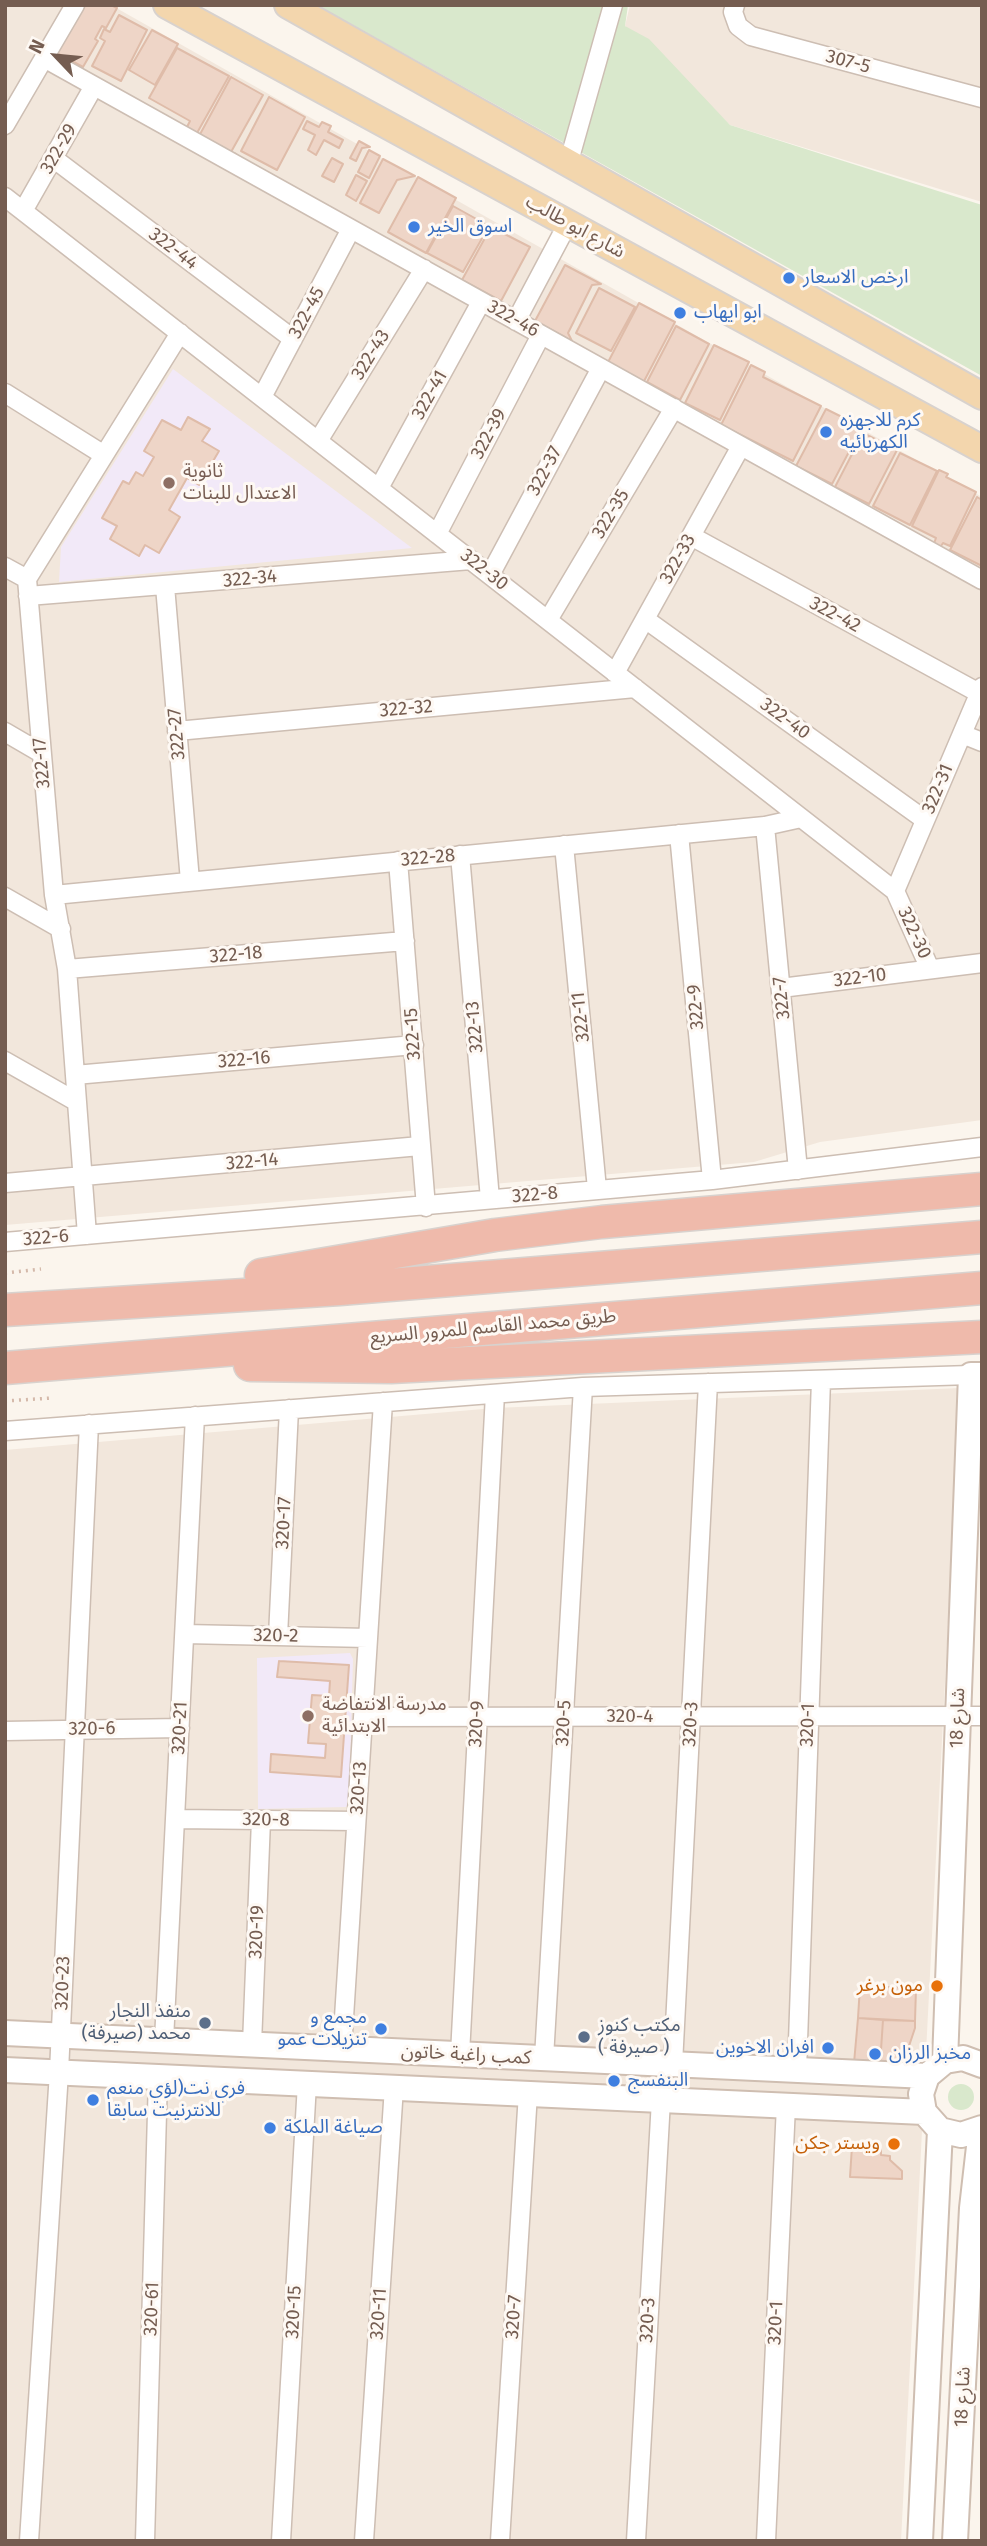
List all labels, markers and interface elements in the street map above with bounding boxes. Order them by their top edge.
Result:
north arrow [21,21,91,91]
text: N [24,36,50,57]
street label: 307-5 [823,45,873,79]
street label: 322-29 [36,120,82,178]
street label: شارع ابو طالب [521,190,629,264]
place label: اسوق الخير [428,216,512,238]
marker: اسوق الخير [406,219,422,235]
street label: 322-44 [144,223,202,275]
place label: ارخص الاسعار [803,267,909,289]
marker: ارخص الاسعار [781,270,797,286]
street label: 322-45 [284,283,330,343]
street label: 322-46 [483,296,543,342]
place label: ابو ايهاب [694,302,762,324]
marker: ابو ايهاب [672,305,688,321]
street label: 322-43 [347,326,395,384]
street label: 322-41 [407,366,453,424]
street label: 322-39 [466,405,512,463]
place label: كرم للاجهزه الكهربائيه [840,410,920,454]
marker: كرم للاجهزه الكهربائيه [818,424,834,440]
street label: 322-37 [523,442,567,500]
place label: ثانوية الاعتدال للبنات [183,461,296,505]
marker: ثانوية الاعتدال للبنات [161,475,177,491]
street label: 322-35 [587,485,635,543]
street label: 322-33 [655,530,701,588]
street label: 322-30 [455,544,513,596]
street label: 322-34 [222,565,278,593]
street label: 322-42 [805,592,865,638]
street label: 322-40 [756,693,814,745]
street label: 322-32 [378,695,434,723]
street label: 322-27 [163,707,191,761]
street label: 322-17 [28,737,56,789]
street label: 322-31 [917,761,959,817]
street label: 322-28 [400,844,456,872]
street label: 322-30 [892,903,936,963]
street label: 322-18 [209,941,263,969]
street label: 322-10 [832,963,888,993]
street label: 322-7 [768,975,796,1021]
street label: 322-9 [683,983,709,1031]
street label: 322-11 [567,991,595,1043]
street label: 322-13 [461,1000,489,1054]
street label: 322-15 [400,1007,426,1061]
street label: 322-16 [217,1046,271,1074]
street label: 322-14 [225,1148,279,1176]
street label: 322-8 [511,1182,559,1208]
street label: 322-6 [22,1225,70,1251]
street label: طريق محمد القاسم للمرور السريع [369,1305,617,1349]
street label: 320-17 [271,1496,297,1550]
street label: 320-2 [253,1624,299,1648]
street label: شارع 18 [946,1687,970,1749]
place label: مدرسة الانتفاضة الابتدائية [322,1694,447,1738]
street label: 320-5 [551,1699,577,1747]
street label: 320-9 [464,1700,490,1748]
street label: 320-21 [167,1701,193,1755]
street label: 320-3 [678,1701,704,1747]
street label: 320-1 [796,1703,820,1747]
street label: 320-4 [607,1706,653,1728]
marker: مدرسة الانتفاضة الابتدائية [300,1708,316,1724]
street label: 320-6 [68,1717,116,1741]
street label: 320-13 [346,1761,372,1815]
street label: 320-8 [242,1808,290,1832]
street label: 320-19 [245,1905,269,1959]
street label: 320-23 [51,1955,75,2011]
place label: مون برغر [857,1975,923,1997]
marker: مون برغر [929,1978,945,1994]
place label: منفذ النجار محمد (صيرفة) [82,2001,191,2045]
place label: مجمع و تنزيلات عمو [277,2007,367,2051]
marker: منفذ النجار محمد (صيرفة) [197,2015,213,2031]
place label: مكتب كنوز ( صيرفة ) [598,2015,681,2059]
marker: مجمع و تنزيلات عمو [373,2021,389,2037]
marker: مكتب كنوز ( صيرفة ) [576,2029,592,2045]
place label: افران الاخوين [716,2037,814,2059]
street label: كمب راغبة خاتون [400,2040,532,2070]
marker: افران الاخوين [820,2040,836,2056]
place label: مخبز الرزان [889,2043,971,2065]
marker: مخبز الرزان [867,2046,883,2062]
place label: البنفسج [628,2070,688,2092]
marker: البنفسج [606,2073,622,2089]
place label: فري نت(لؤي منعم للانترنيت سابقا [107,2078,245,2122]
marker: فري نت(لؤي منعم للانترنيت سابقا [85,2092,101,2108]
place label: صياغة الملكة [284,2117,383,2139]
marker: صياغة الملكة [262,2120,278,2136]
place label: ويستر جكن [795,2133,880,2155]
marker: ويستر جكن [886,2136,902,2152]
street label: 320-61 [140,2281,164,2337]
street label: 320-15 [281,2285,307,2339]
street label: 320-11 [366,2287,392,2341]
street label: 320-7 [501,2294,527,2340]
street label: 320-3 [635,2297,661,2343]
street label: 320-1 [763,2301,789,2345]
street label: شارع 18 [950,2366,976,2428]

